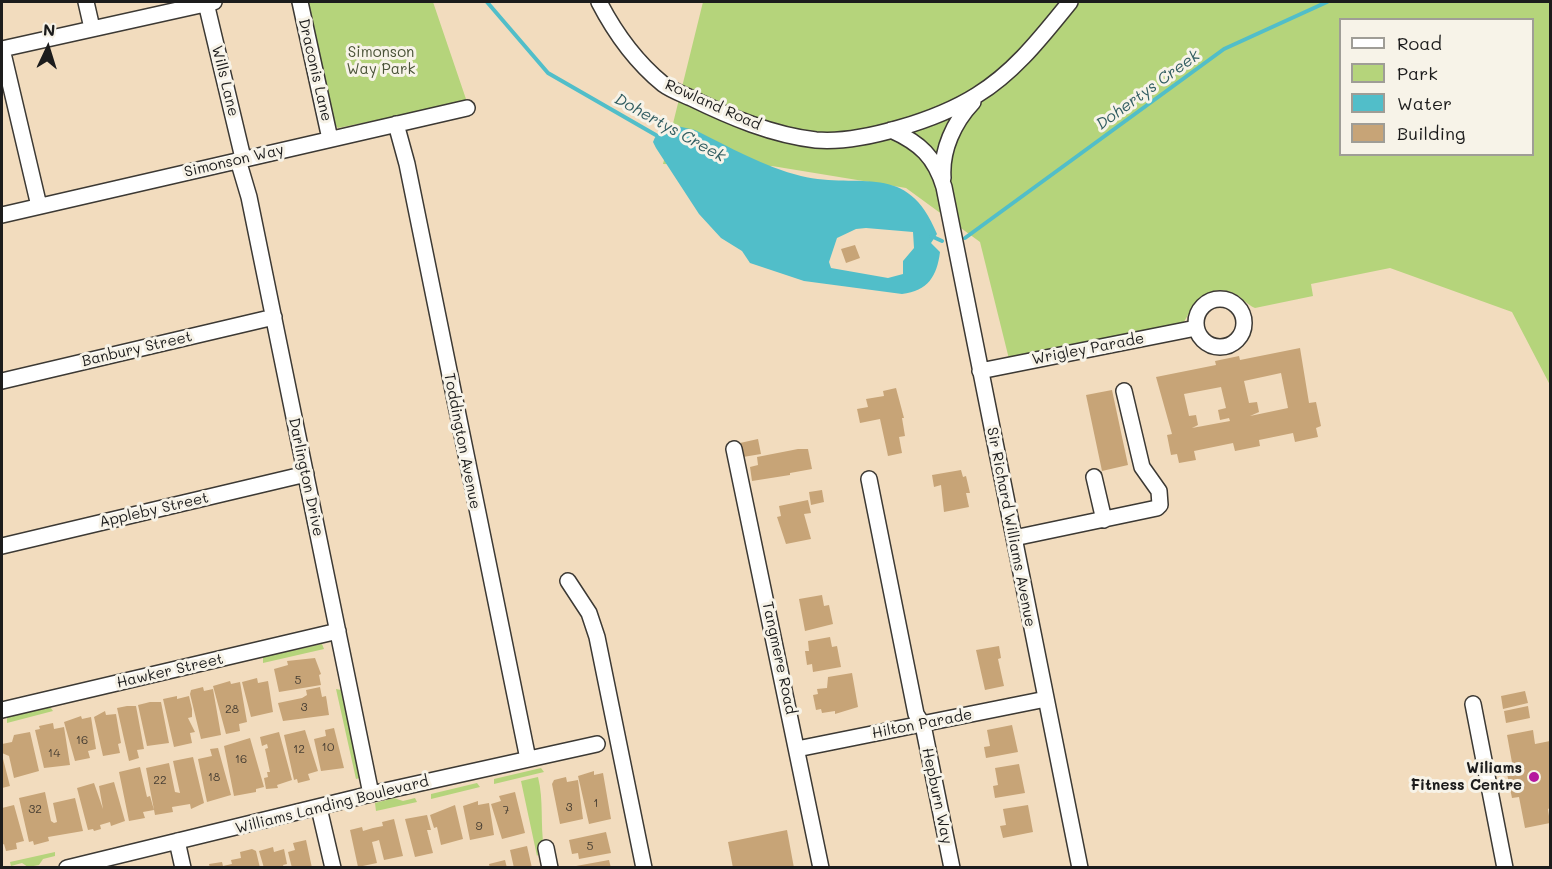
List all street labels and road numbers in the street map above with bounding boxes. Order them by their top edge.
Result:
street label: Draconis Lane [294,17,336,123]
street label: Wills Lane [208,44,242,118]
street label: Rowland Road [662,76,764,134]
street label: Simonson Way [182,141,286,181]
street label: Banbury Street [80,328,194,370]
street label: Wrigley Parade [1030,329,1146,369]
street label: Toddington Avenue [440,371,484,511]
street label: Darlington Drive [285,416,327,538]
street label: Sir Richard Williams Avenue [983,426,1039,628]
street label: Appleby Street [97,489,211,531]
street label: Tangmere Road [758,600,800,716]
street label: Hawker Street [115,650,225,692]
street label: Hilton Parade [870,705,974,743]
street label: Hepburn Way [918,746,956,846]
street label: Williams Landing Boulevard [234,772,430,838]

